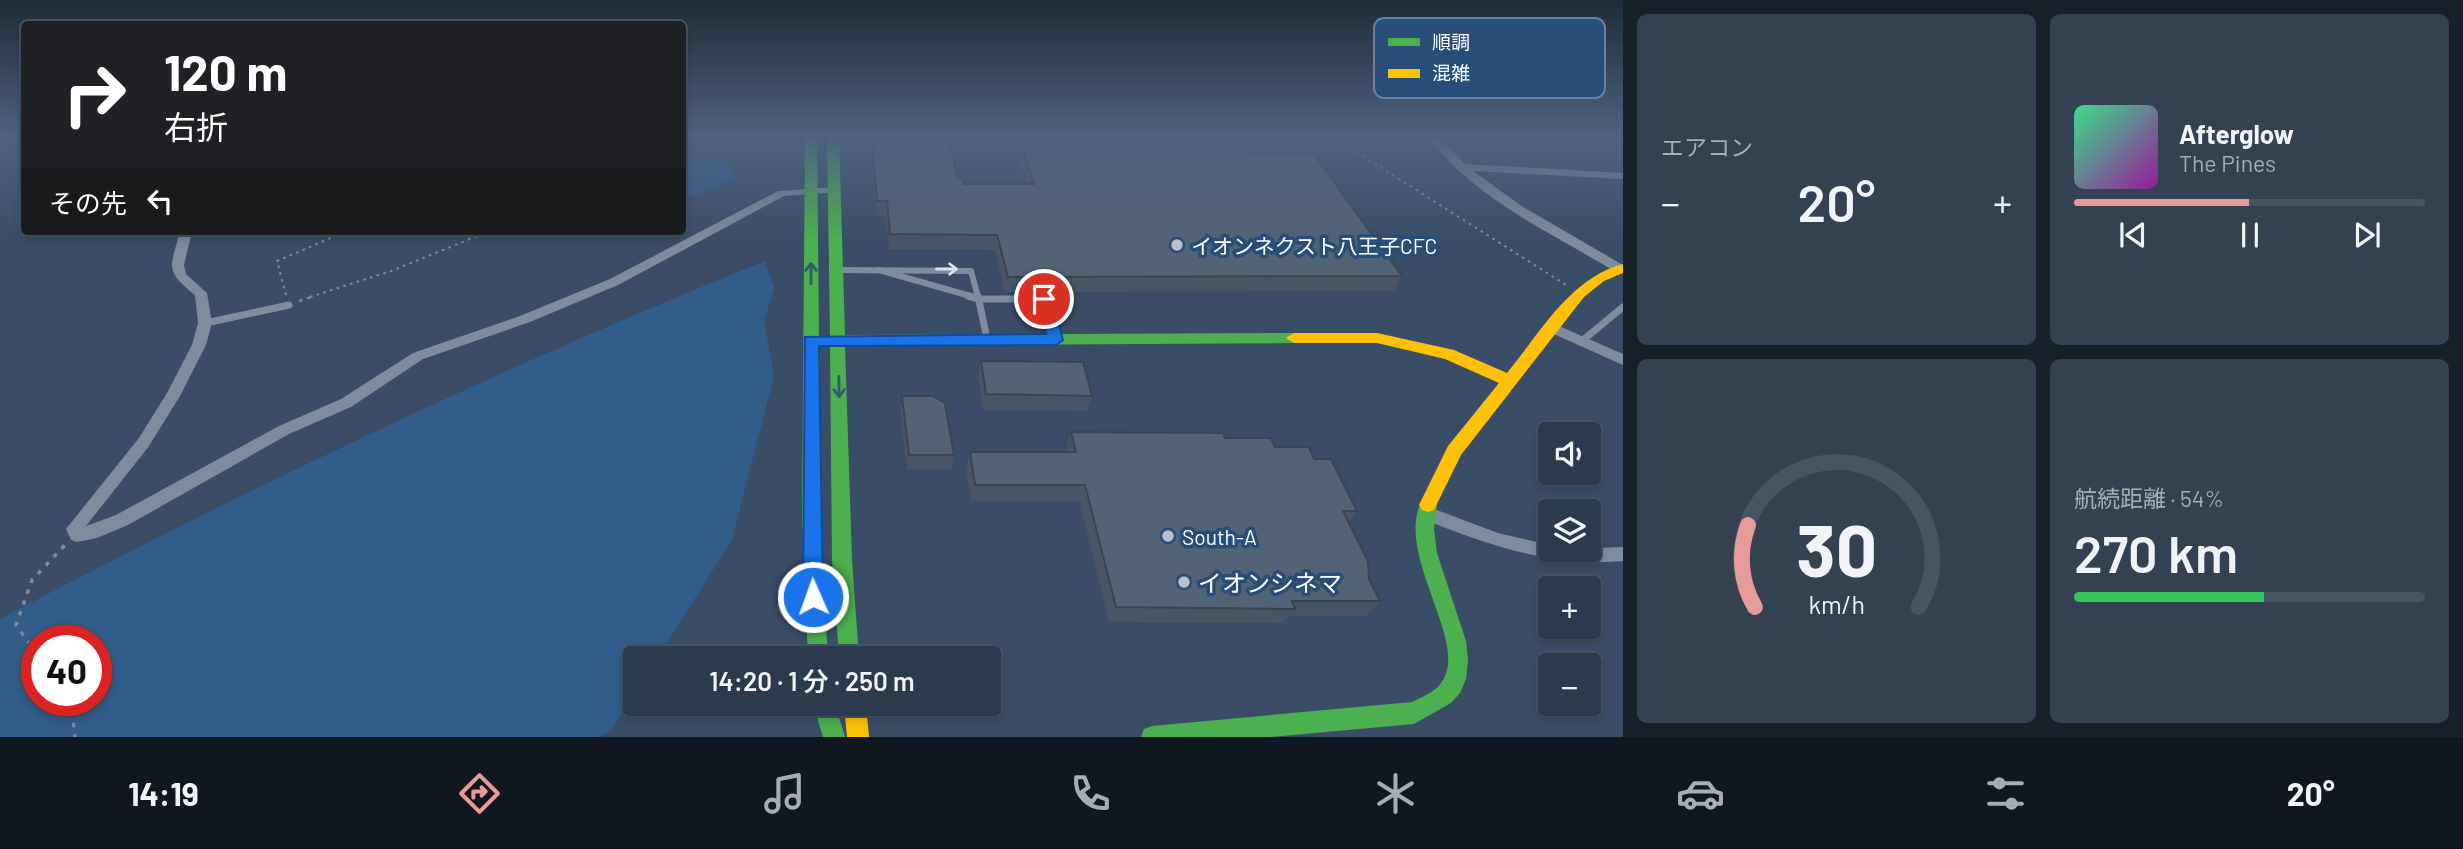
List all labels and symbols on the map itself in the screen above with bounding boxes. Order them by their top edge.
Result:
legend [1374,18,1605,98]
text: 順調 [1432,30,1470,53]
text: 混雑 [1432,61,1470,84]
place label: イオンネクスト八王子CFC [1191,233,1437,258]
marker: イオンネクスト八王子CFC [1169,237,1185,253]
one-way arrow [804,262,818,285]
one-way arrow [935,262,958,276]
pin [1014,269,1074,329]
one-way arrow [832,375,845,398]
place label: South-A [1182,524,1257,549]
marker: South-A [1160,528,1176,544]
position arrow [776,560,850,634]
place label: イオンシネマ [1198,568,1342,597]
marker: イオンシネマ [1176,574,1192,590]
speed limit sign: 40 [21,625,112,716]

